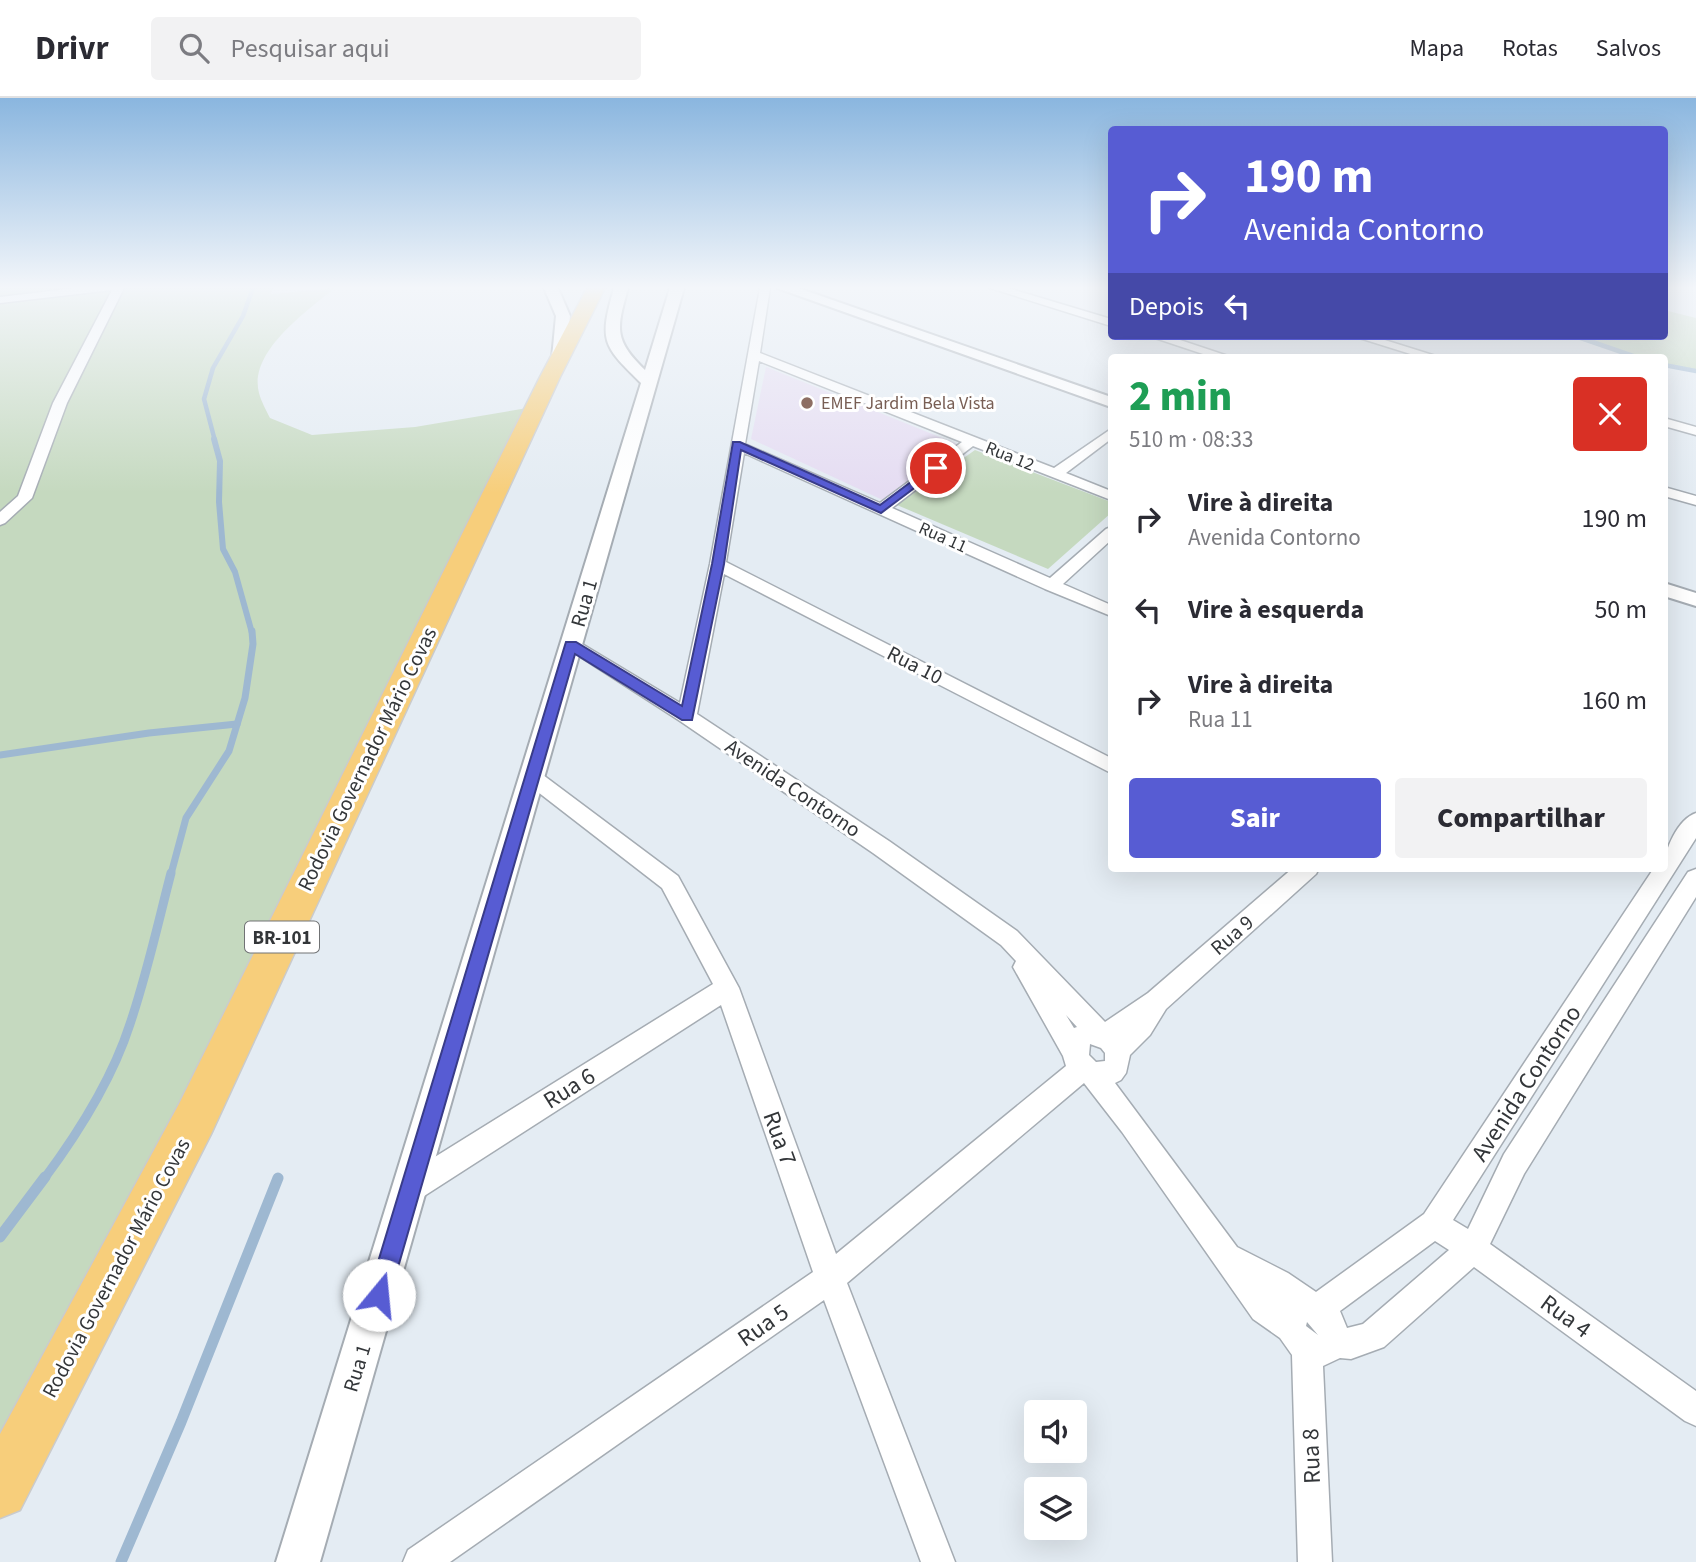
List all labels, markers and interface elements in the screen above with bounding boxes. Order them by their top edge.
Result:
search box [151,17,641,80]
text: Drivr [35,25,109,72]
icon: search [175,29,213,67]
text: Pesquisar aqui [231,30,390,67]
text: Mapa [1409,31,1464,66]
text: Rotas [1502,31,1558,66]
text: Salvos [1596,31,1661,66]
text: 190 m [1244,142,1373,212]
icon: right [1129,154,1220,245]
text: Avenida Contorno [1244,207,1484,253]
icon: left [1218,287,1256,325]
text: Depois [1129,288,1204,325]
text: 2 min [1129,367,1232,427]
button: close [1573,377,1647,451]
place label: EMEF Jardim Bela Vista [821,391,995,416]
marker: EMEF Jardim Bela Vista [799,395,815,411]
text: 510 m · 08:33 [1129,423,1253,456]
street label: Rua 12 [982,435,1038,478]
pin [906,438,966,498]
icon: arrive [917,449,955,487]
text: Vire à direita [1188,484,1333,521]
icon: right [1129,500,1167,538]
text: 190 m [1581,500,1647,537]
street label: Rua 11 [915,516,971,559]
text: Avenida Contorno [1188,521,1361,554]
street label: Rua 1 [563,576,605,630]
icon: left [1129,591,1167,629]
text: Vire à esquerda [1188,591,1364,628]
text: 50 m [1594,591,1647,628]
street label: Rodovia Governador Mário Covas [290,622,444,896]
street label: Rua 10 [882,638,948,692]
text: Vire à direita [1188,666,1333,703]
icon: right [1129,682,1167,720]
text: 160 m [1581,682,1647,719]
text: Rua 11 [1188,703,1253,736]
street label: Avenida Contorno [719,731,867,845]
button: Sair [1129,778,1381,858]
button: Compartilhar [1395,778,1647,858]
street label: Rua 9 [1204,908,1260,962]
road number: BR-101 [245,922,319,952]
street label: Avenida Contorno [1463,998,1590,1168]
street label: Rua 6 [536,1059,602,1118]
street label: Rua 7 [754,1106,805,1170]
street label: Rodovia Governador Mário Covas [35,1133,197,1403]
position arrow [342,1258,416,1332]
street label: Rua 4 [1533,1286,1599,1347]
street label: Rua 5 [730,1295,796,1356]
street label: Rua 1 [336,1340,378,1396]
map controls [1024,1400,1087,1540]
button: sound [1024,1400,1087,1463]
street label: Rua 8 [1293,1428,1330,1484]
button: layers [1024,1477,1087,1540]

